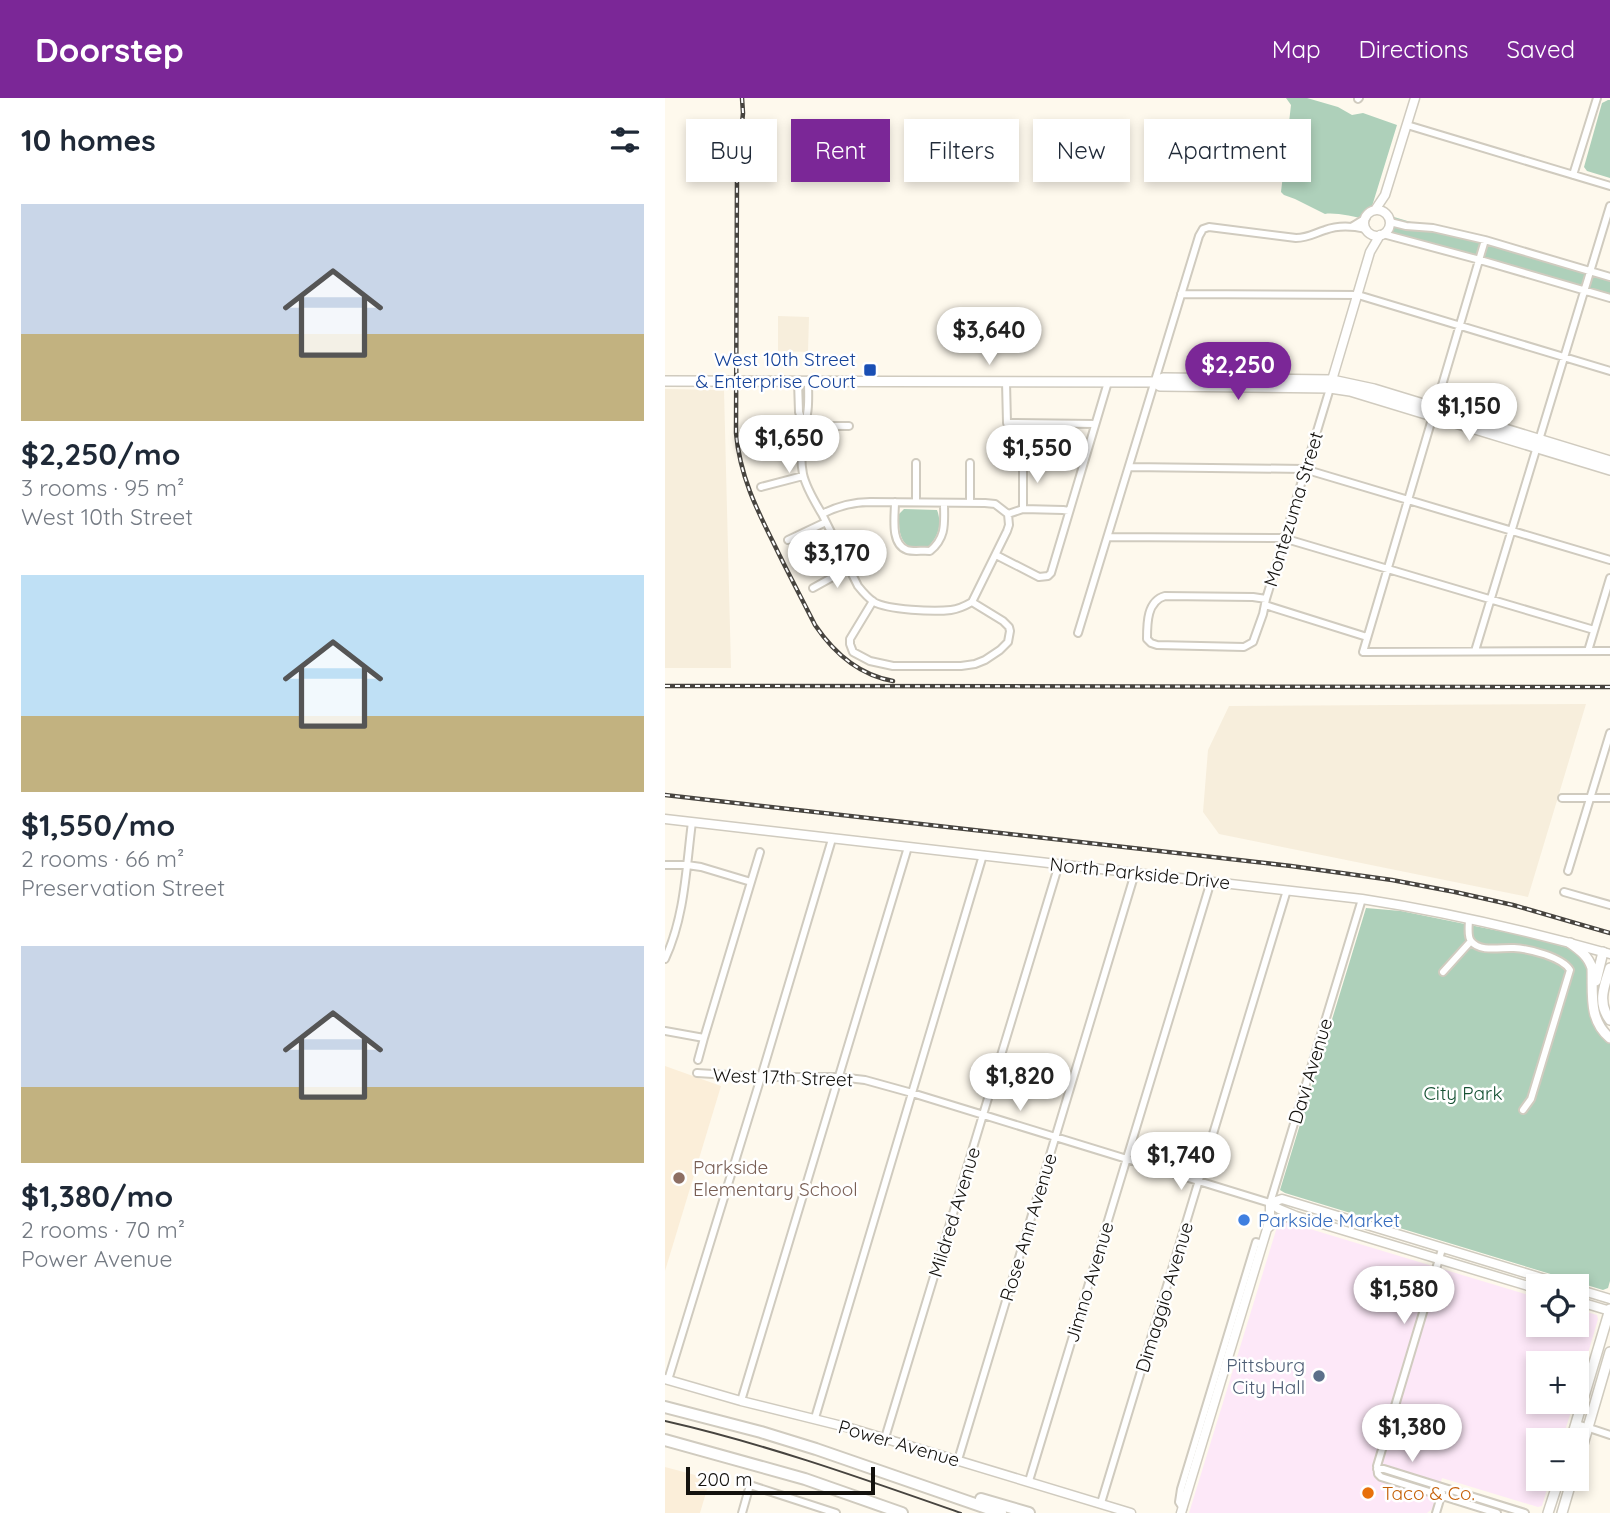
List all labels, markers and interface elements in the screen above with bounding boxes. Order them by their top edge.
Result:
text: Doorstep [35,29,184,70]
text: Map [1272,34,1321,64]
text: Directions [1359,34,1469,64]
text: Saved [1507,34,1575,64]
chip: Buy [686,119,777,182]
chip: Rent [791,119,890,182]
chip: Filters [904,119,1019,182]
chip: New [1033,119,1130,182]
chip: Apartment [1144,119,1311,182]
text: 10 homes [21,121,156,159]
icon: filters [606,121,644,159]
icon: home [270,250,396,376]
pin: $3,640 [932,308,1046,367]
text: $3,640 [953,315,1025,344]
pin: $2,250 [1181,342,1295,402]
place label: West 10th Street & Enterprise Court [696,347,856,393]
text: $2,250 [1201,350,1275,379]
marker: West 10th Street & Enterprise Court [862,362,878,378]
pin: $1,150 [1412,384,1526,443]
text: $1,150 [1437,391,1501,420]
pin: $1,650 [732,416,846,475]
text: $1,650 [754,423,824,452]
pin: $1,550 [980,426,1094,485]
street label: Montezuma Street [1258,428,1328,590]
text: $1,550 [1002,433,1072,462]
text: $2,250/mo [21,435,180,473]
text: 3 rooms · 95 m² [21,473,184,502]
text: West 10th Street [21,502,193,531]
pin: $3,170 [780,531,894,590]
text: $3,170 [804,538,870,567]
icon: home [270,621,396,747]
text: $1,550/mo [21,806,175,844]
text: 2 rooms · 66 m² [21,844,184,873]
street label: North Parkside Drive [1049,852,1231,894]
text: Preservation Street [21,873,225,902]
icon: home [270,992,396,1118]
street label: Davi Avenue [1283,1015,1337,1127]
pin: $1,820 [963,1054,1077,1113]
text: $1,820 [986,1061,1054,1090]
street label: West 17th Street [712,1063,854,1091]
park label: City Park [1423,1081,1503,1105]
pin: $1,740 [1124,1132,1238,1192]
text: $1,740 [1147,1140,1215,1169]
street label: Mildred Avenue [923,1144,985,1280]
street label: Rose Ann Avenue [994,1150,1062,1304]
place label: Parkside Elementary School [693,1155,858,1201]
marker: Parkside Elementary School [671,1170,687,1186]
text: $1,380/mo [21,1177,173,1215]
place label: Parkside Market [1258,1208,1400,1232]
marker: Parkside Market [1236,1212,1252,1228]
text: 2 rooms · 70 m² [21,1215,185,1244]
street label: Jimno Avenue [1059,1219,1119,1345]
street label: Dimaggio Avenue [1130,1219,1198,1375]
text: Power Avenue [21,1244,172,1273]
pin: $1,580 [1347,1266,1461,1326]
text: $1,580 [1370,1274,1438,1303]
map controls [1526,1274,1589,1491]
button: locate [1526,1274,1589,1337]
button: + [1526,1351,1589,1414]
place label: Pittsburg City Hall [1226,1353,1305,1399]
marker: Pittsburg City Hall [1311,1368,1327,1384]
pin: $1,380 [1355,1404,1469,1464]
text: $1,380 [1378,1412,1446,1441]
street label: Power Avenue [836,1414,962,1472]
button: − [1526,1428,1589,1491]
scale bar [686,1464,875,1496]
text: 200 m [697,1467,753,1491]
place label: Taco & Co. [1382,1481,1475,1505]
marker: Taco & Co. [1360,1485,1376,1501]

